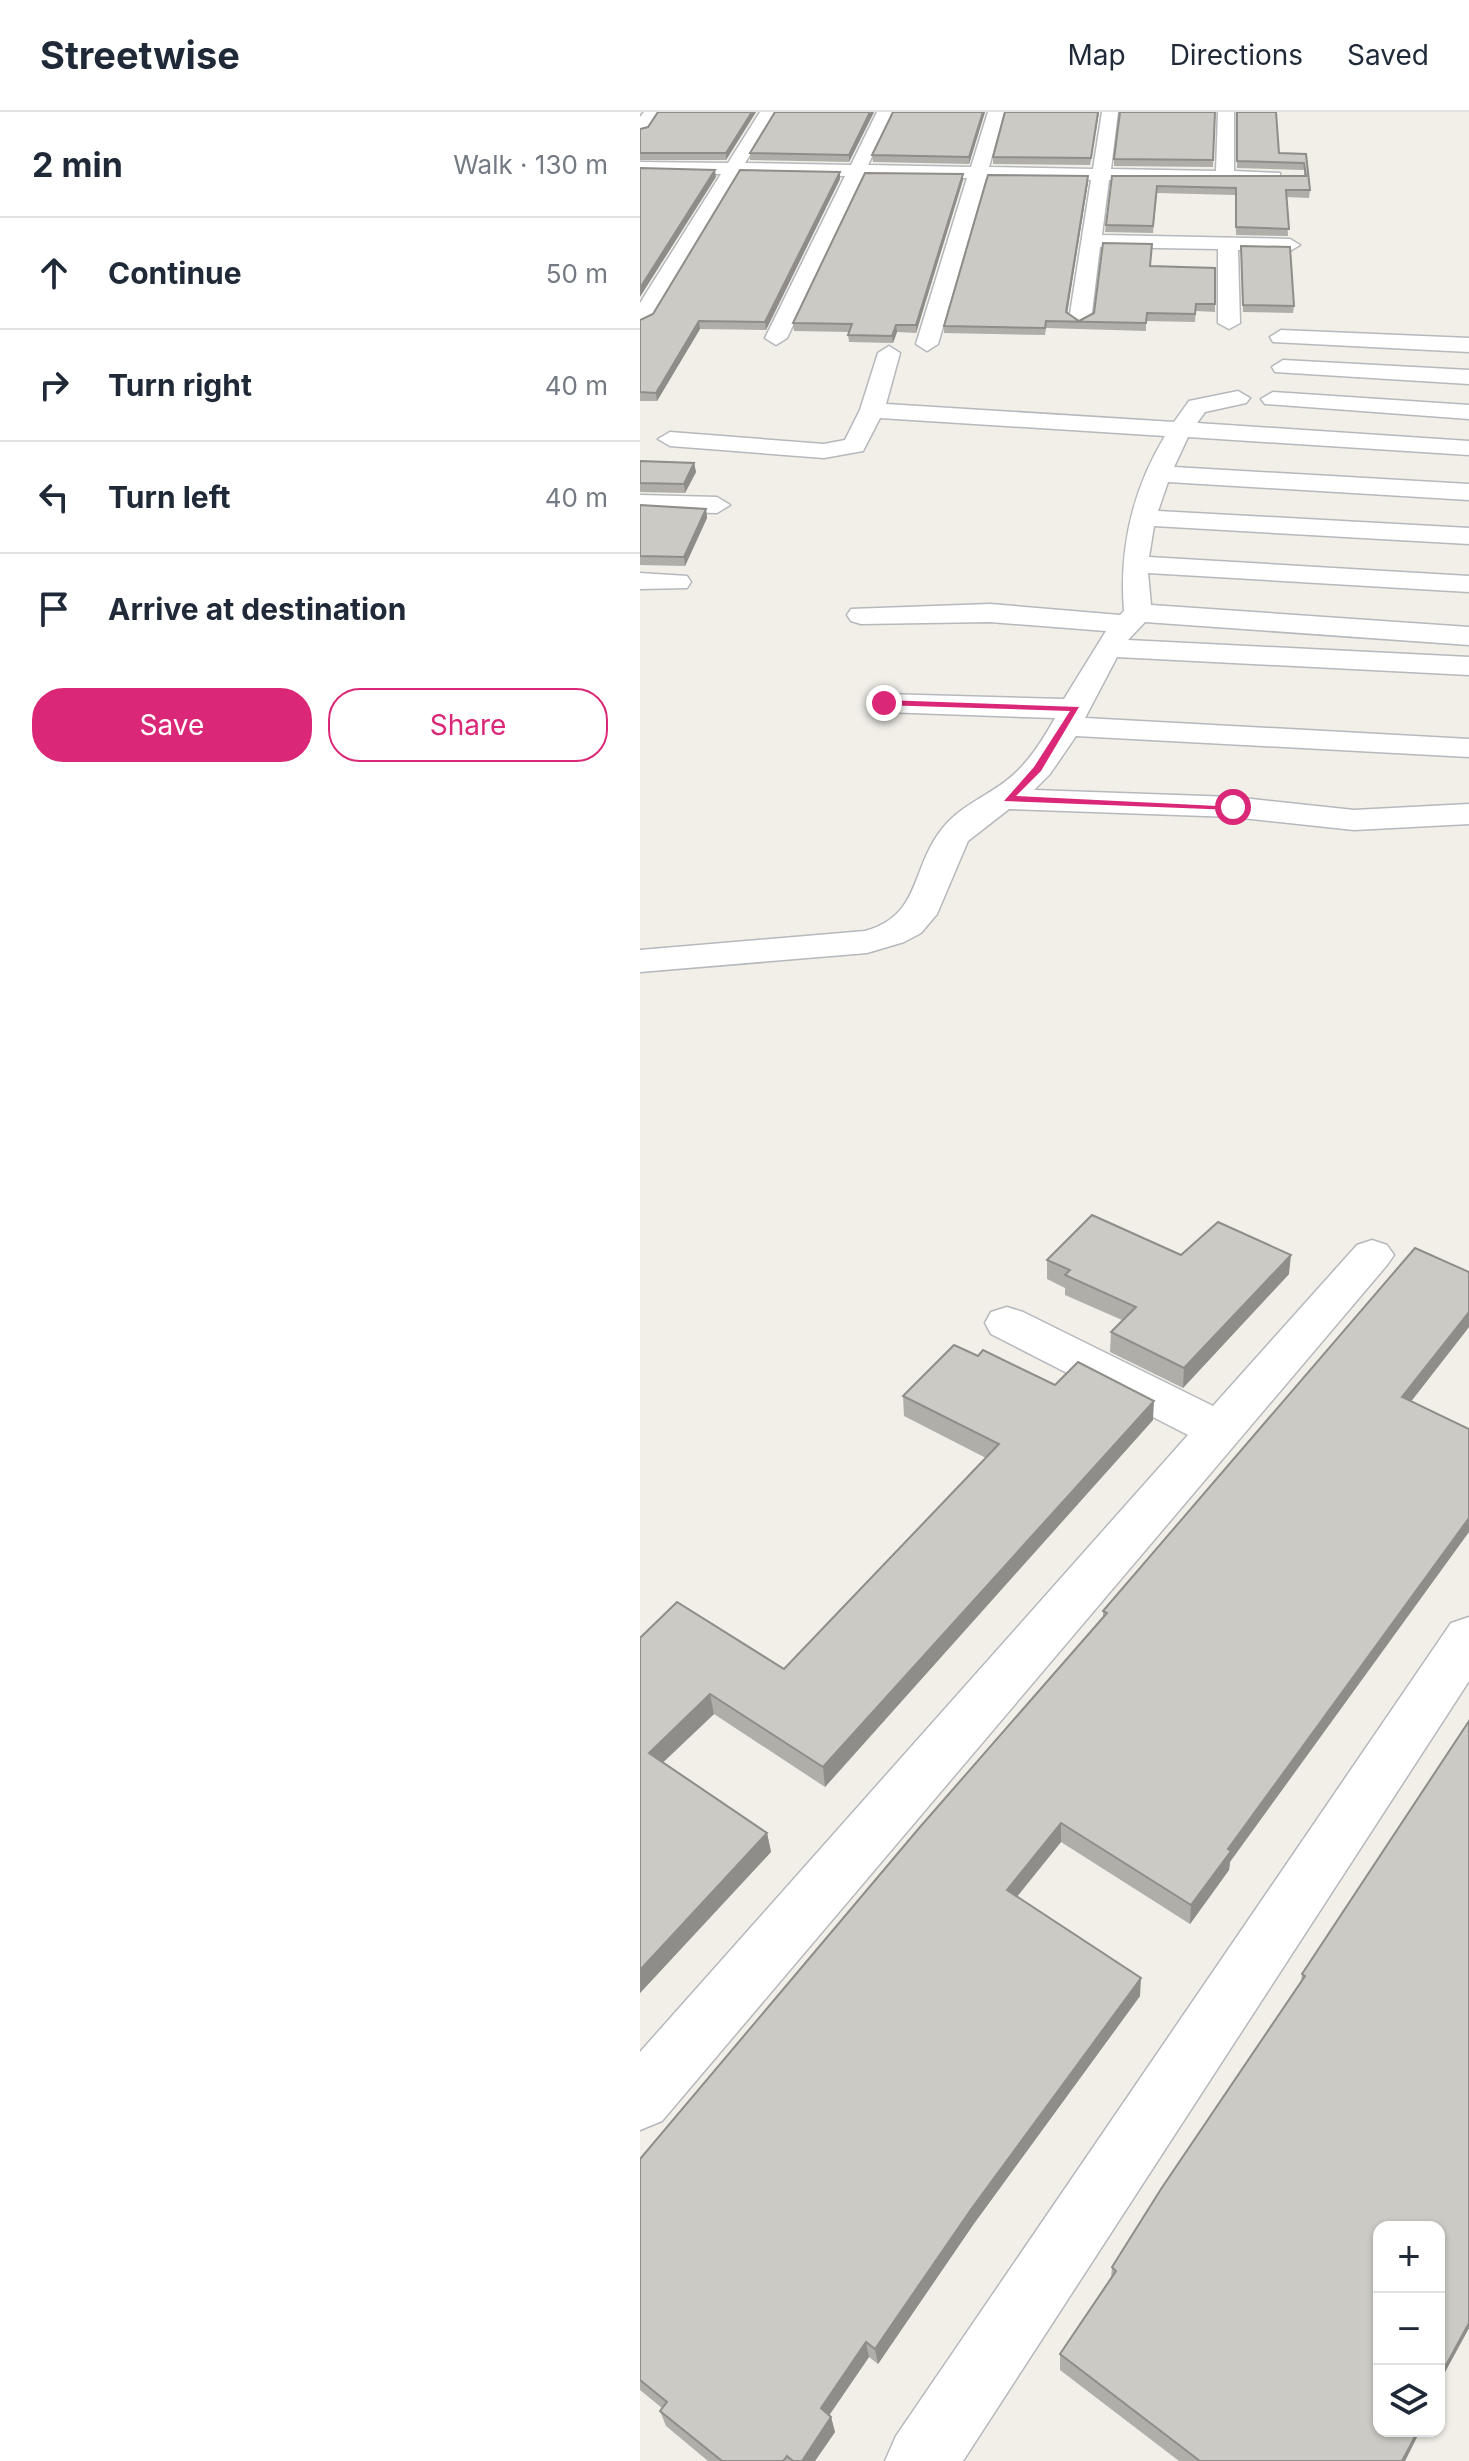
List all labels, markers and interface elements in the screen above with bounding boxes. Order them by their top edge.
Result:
text: Streetwise [40,32,240,78]
text: Map [1067,38,1126,72]
text: Directions [1170,38,1303,72]
text: Saved [1347,38,1429,72]
text: 2 min [32,144,123,185]
text: Walk · 130 m [453,149,608,180]
icon: ahead [32,251,76,295]
text: Continue [108,255,242,291]
text: 50 m [546,258,608,289]
icon: right [32,363,76,407]
text: Turn right [108,367,252,403]
text: 40 m [545,370,608,401]
icon: left [32,475,76,519]
text: Turn left [108,479,230,515]
text: 40 m [545,482,608,513]
icon: arrive [32,587,76,631]
text: Arrive at destination [108,591,406,627]
route end [866,685,902,721]
button: Save [32,688,312,762]
button: Share [328,688,608,762]
route start [1215,789,1251,825]
map controls [1373,2221,1445,2437]
button: + [1373,2221,1445,2293]
button: − [1373,2293,1445,2365]
button: layers [1373,2365,1445,2437]

